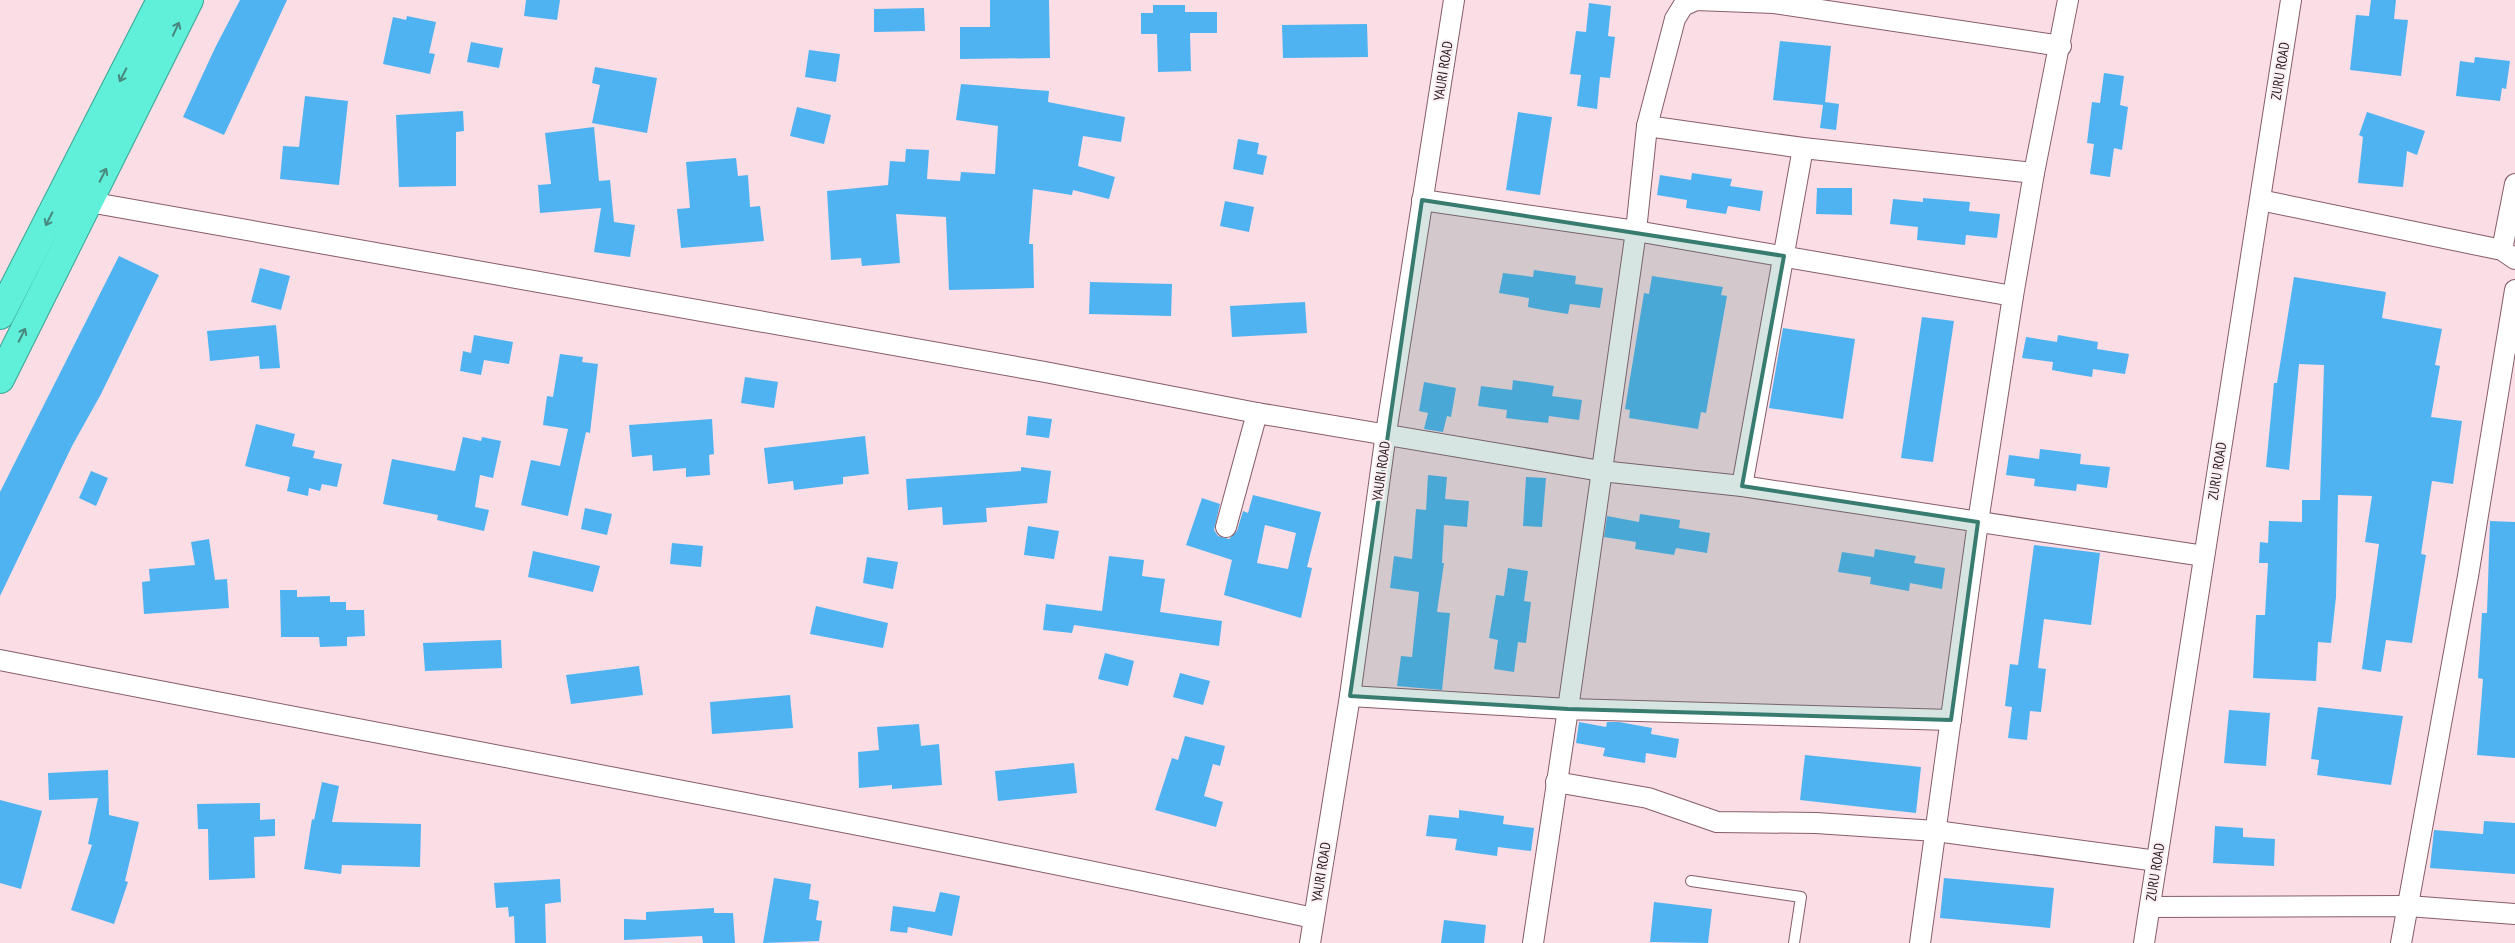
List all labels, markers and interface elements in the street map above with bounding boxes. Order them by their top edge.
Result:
one-way arrow [171,22,181,37]
street label: YAURI ROAD [1429,40,1457,102]
street label: ZURU ROAD [2267,41,2293,101]
one-way arrow [118,67,127,82]
one-way arrow [98,167,108,182]
one-way arrow [44,212,54,227]
one-way arrow [18,328,27,343]
street label: YAURI ROAD [1368,440,1394,502]
street label: ZURU ROAD [2204,441,2230,501]
street label: YAURI ROAD [1307,841,1335,903]
street label: ZURU ROAD [2142,842,2168,902]

